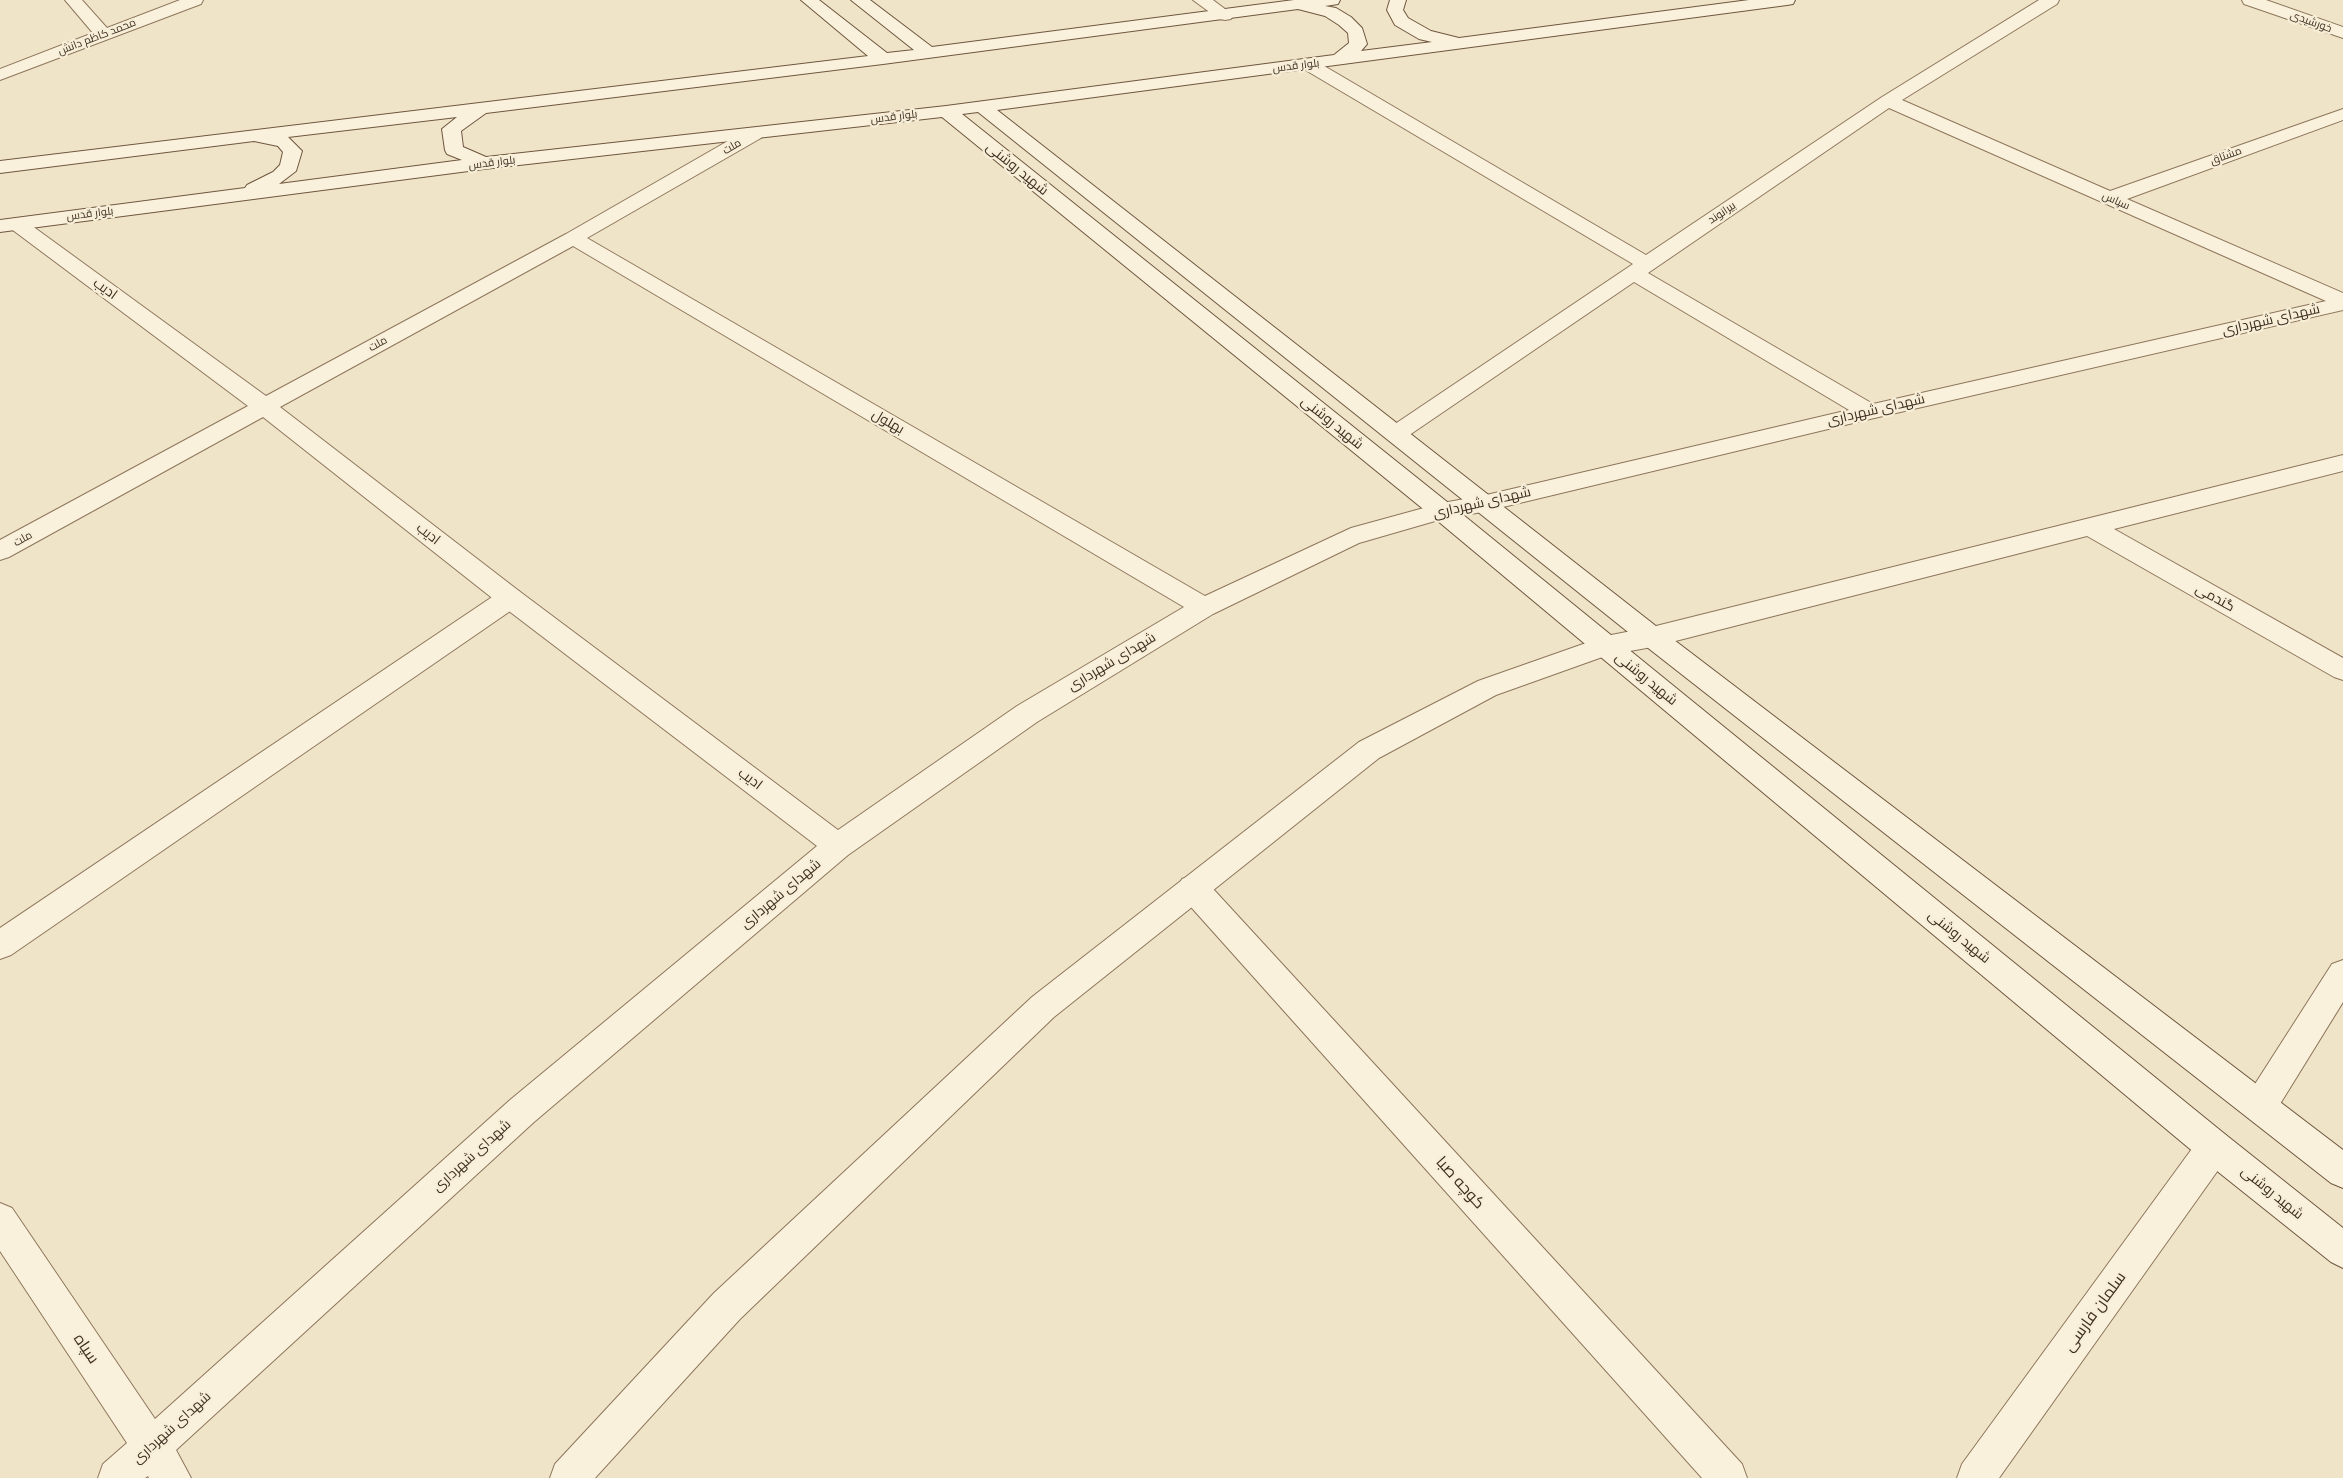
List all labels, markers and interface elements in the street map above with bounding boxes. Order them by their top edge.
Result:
street label: خورشیدی [2288,8,2334,36]
street label: محمد کاظم دانش [56,16,138,58]
street label: بلوار قدس [1272,57,1320,75]
street label: بلوار قدس [870,108,918,126]
street label: ملت [720,136,744,158]
street label: شهید روشنی [983,139,1051,199]
street label: مشتاق [2208,144,2244,168]
street label: بلوار قدس [468,154,516,172]
street label: سپاس [2100,189,2132,213]
street label: بیرانوند [1706,199,1738,227]
street label: بلوار قدس [66,205,114,223]
street label: ادیب [90,275,120,303]
street label: شهدای شهرداری [2221,301,2321,339]
street label: ملت [366,334,390,354]
street label: شهدای شهرداری [1826,391,1926,429]
street label: شهید روشنی [1298,393,1366,453]
street label: بهلول [869,406,907,438]
street label: شهدای شهرداری [1432,484,1532,522]
street label: ادیب [413,519,443,549]
street label: ملت [11,529,35,549]
street label: گندمی [2192,580,2238,616]
street label: شهدای شهرداری [1065,629,1159,695]
street label: شهید روشنی [1612,649,1680,709]
street label: ادیب [735,765,765,793]
street label: شهدای شهرداری [737,856,825,932]
street label: شهید روشنی [1925,907,1993,967]
street label: شهدای شهرداری [429,1116,515,1196]
street label: کوچه صبا [1432,1153,1488,1213]
street label: شهید روشنی [2238,1163,2306,1223]
street label: سلمان فارسی [2060,1268,2130,1356]
street label: سپاه [69,1330,103,1368]
street label: شهدای شهرداری [129,1388,215,1468]

